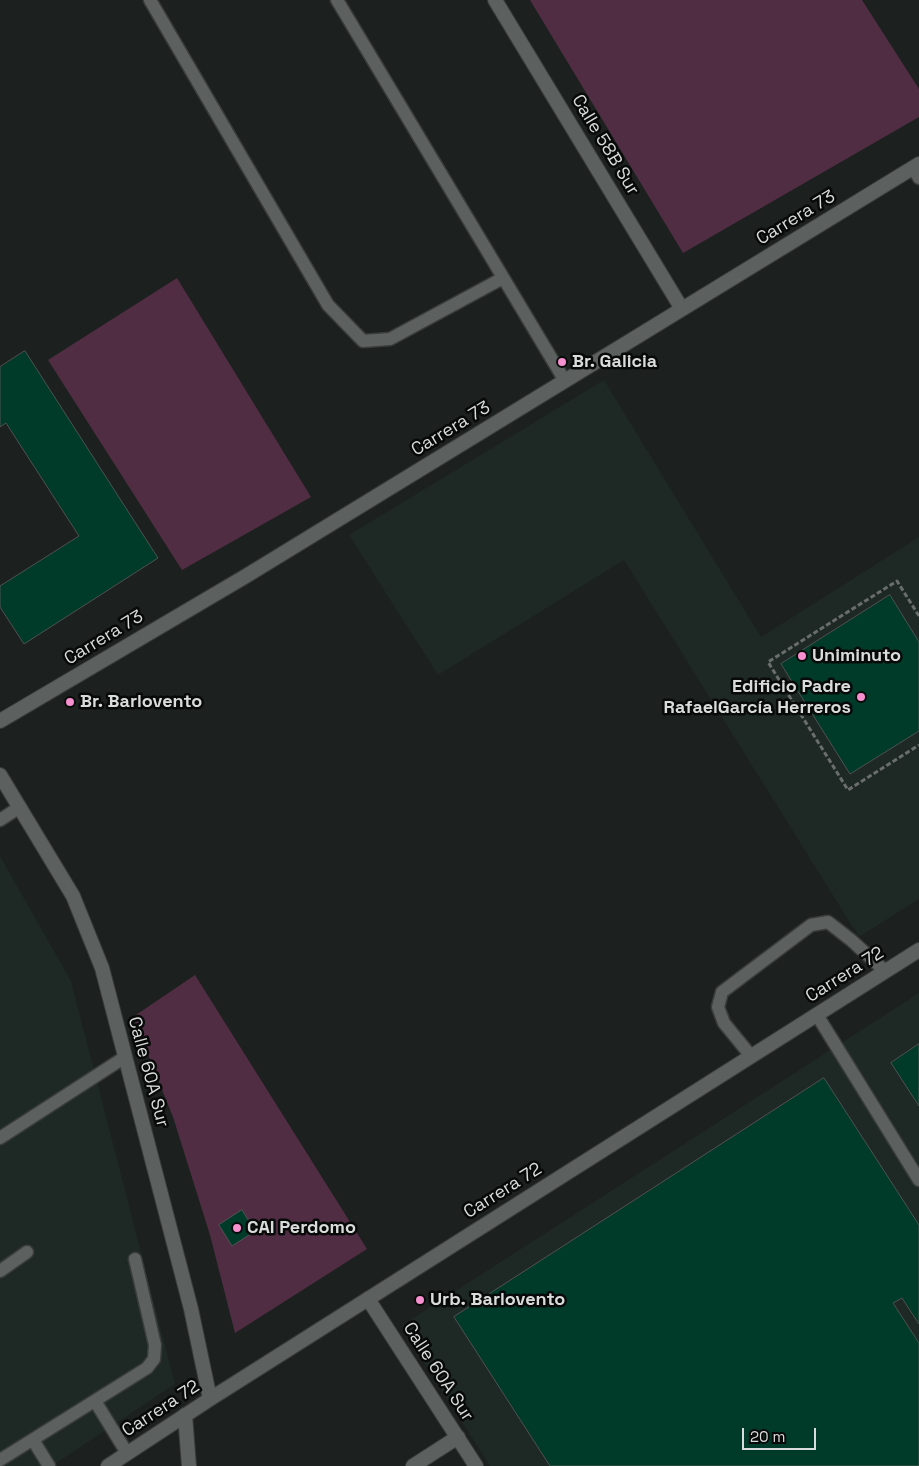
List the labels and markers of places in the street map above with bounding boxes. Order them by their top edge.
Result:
place label: Br. Galicia [572,351,657,373]
marker: Br. Galicia [556,356,568,368]
place label: Uniminuto [812,645,901,667]
marker: Uniminuto [796,650,808,662]
place label: Edificio Padre RafaelGarcía Herreros [664,676,851,719]
place label: Br. Barlovento [80,691,202,713]
marker: Edificio Padre RafaelGarcía Herreros [855,691,867,703]
marker: Br. Barlovento [64,696,76,708]
place label: CAI Perdomo [247,1217,356,1239]
marker: CAI Perdomo [231,1222,243,1234]
place label: Urb. Barlovento [430,1289,565,1311]
marker: Urb. Barlovento [414,1294,426,1306]

